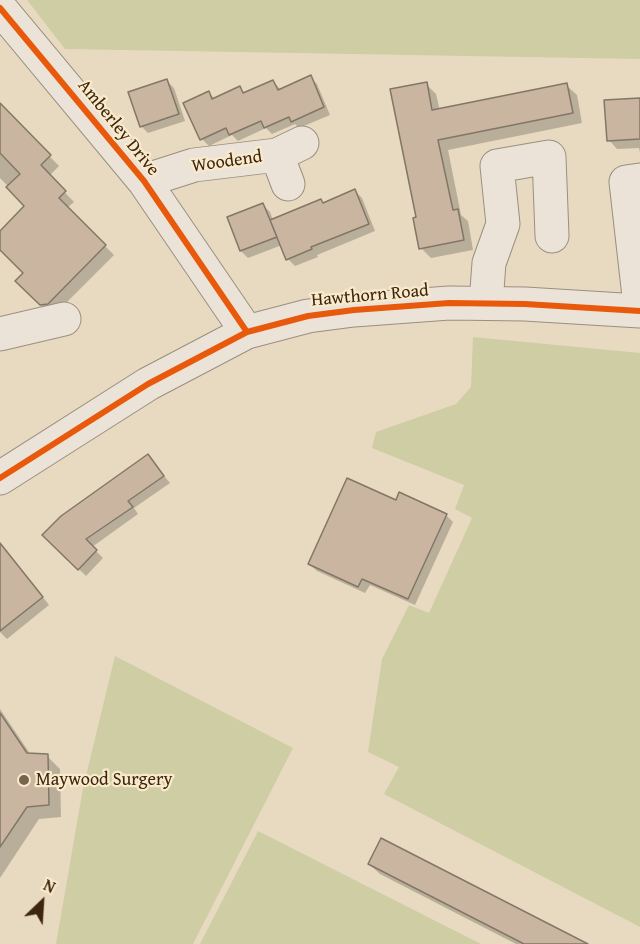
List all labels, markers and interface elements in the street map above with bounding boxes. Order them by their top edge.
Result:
street label: Amberley Drive [73,76,163,180]
street label: Woodend [190,146,264,178]
street label: Hawthorn Road [310,280,430,312]
place label: Maywood Surgery [36,769,172,791]
marker: Maywood Surgery [17,773,31,787]
north arrow [12,872,72,932]
text: N [40,873,60,899]

